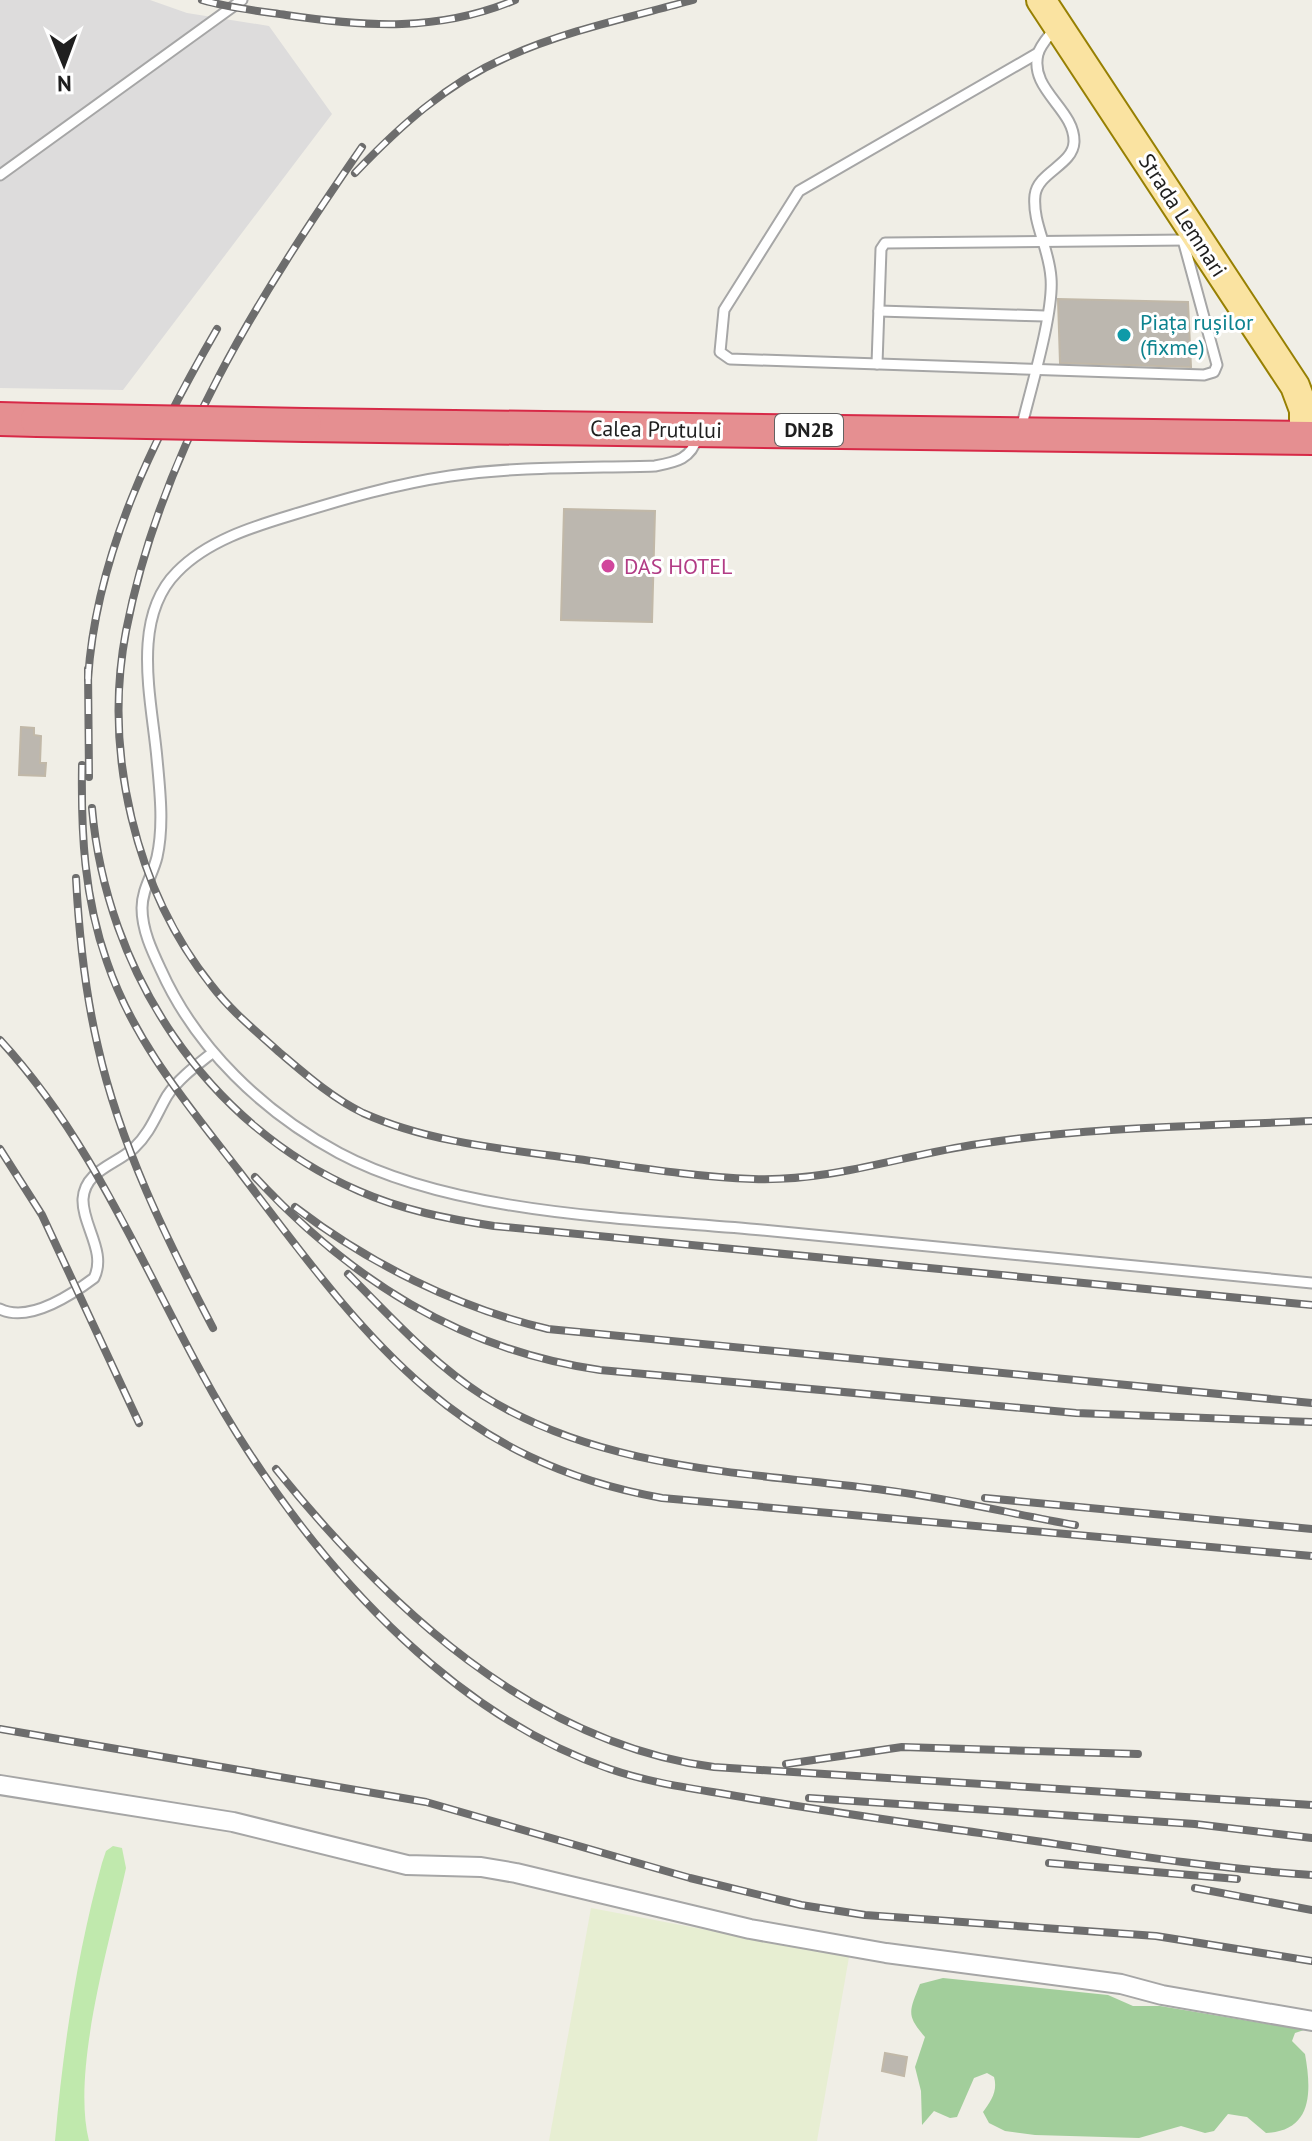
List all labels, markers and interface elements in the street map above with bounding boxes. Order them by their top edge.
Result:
north arrow [24,24,104,104]
text: N [57,70,72,98]
street label: Strada Lemnari [1133,148,1233,282]
place label: Piața rușilor (fixme) [1140,308,1254,361]
marker: Piața rușilor (fixme) [1115,326,1133,344]
street label: Calea Prutului [590,414,722,444]
road number: DN2B [775,414,843,446]
place label: DAS HOTEL [624,552,732,580]
marker: DAS HOTEL [599,557,617,575]

